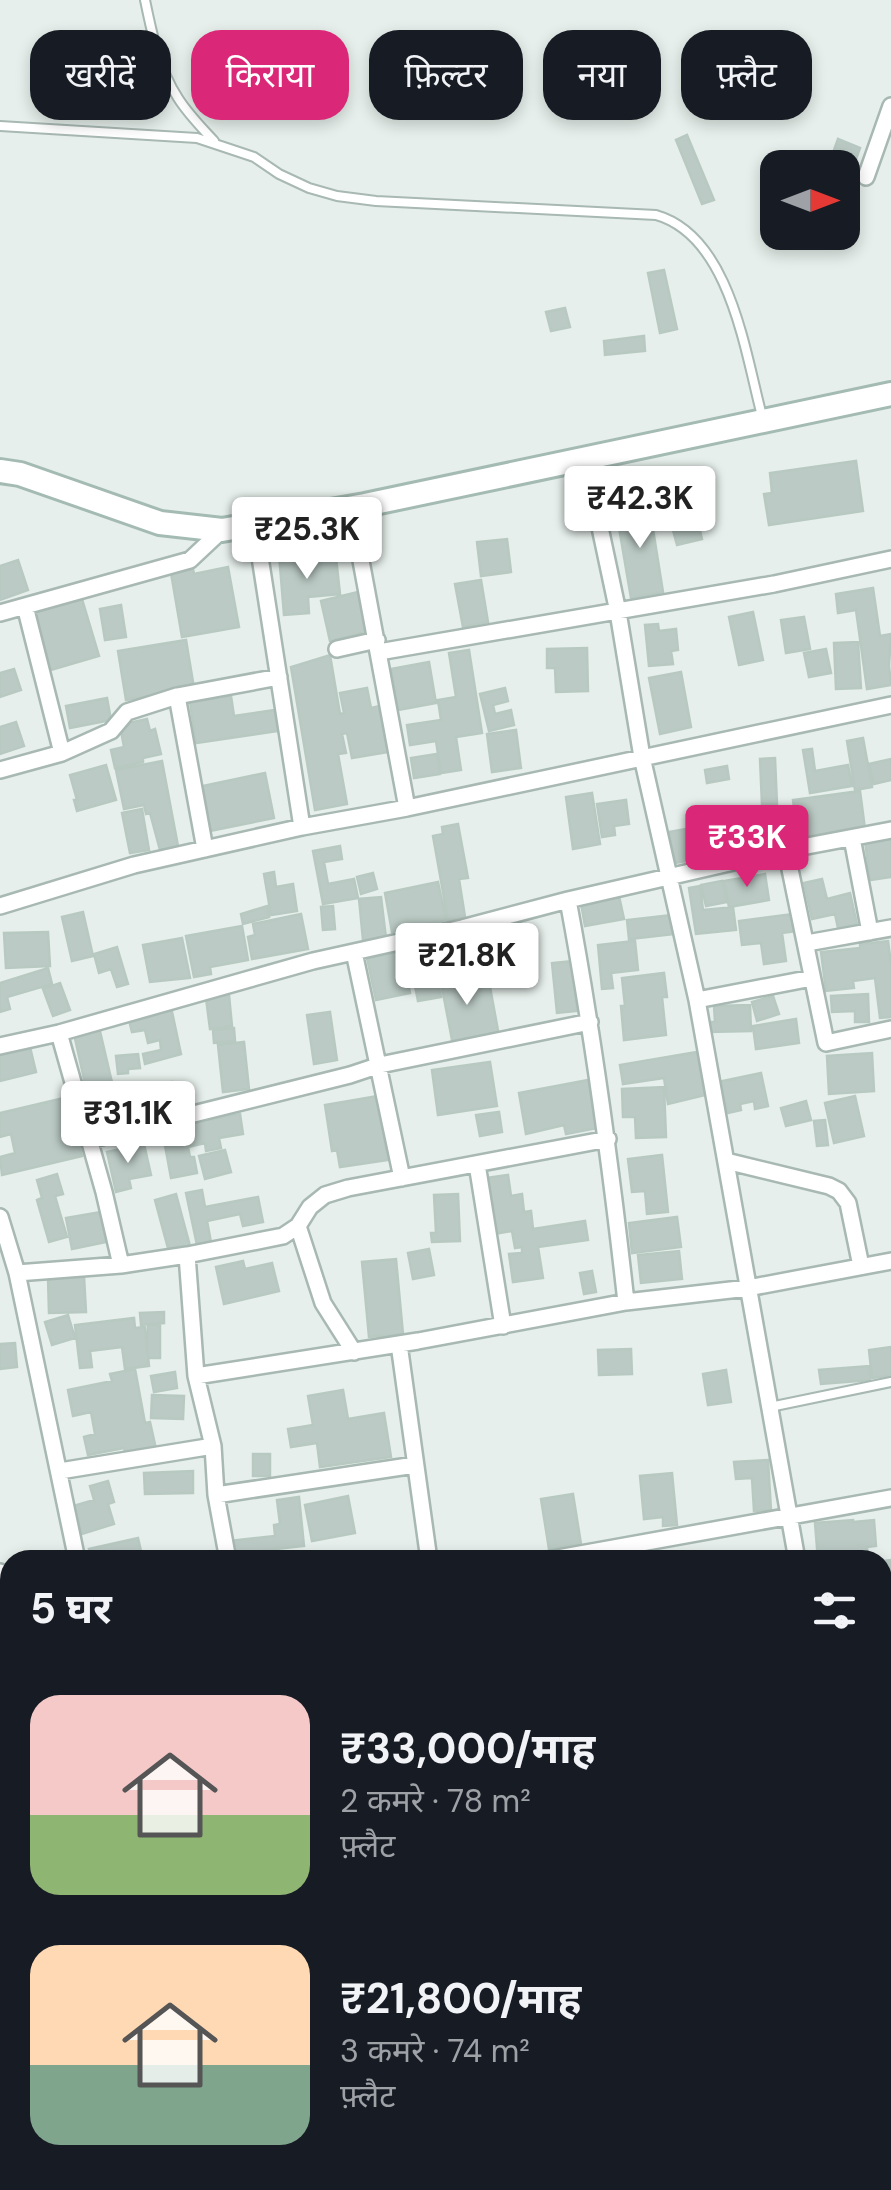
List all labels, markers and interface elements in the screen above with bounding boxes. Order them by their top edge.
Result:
chip: खरीदें [30,30,171,120]
chip: किराया [191,30,349,120]
chip: फ़िल्टर [369,30,523,120]
chip: नया [543,30,661,120]
chip: फ़्लैट [681,30,812,120]
north arrow [760,150,860,250]
map controls [760,150,860,250]
pin: ₹42.3K [559,466,721,551]
text: ₹42.3K [586,477,694,519]
pin: ₹25.3K [226,497,388,582]
text: ₹25.3K [254,508,360,550]
pin: ₹33K [688,805,806,890]
text: ₹33K [707,816,787,858]
pin: ₹21.8K [386,923,548,1008]
text: ₹21.8K [417,934,517,976]
pin: ₹31.1K [47,1081,209,1166]
text: ₹31.1K [83,1092,173,1134]
text: 5 घर [30,1581,112,1636]
icon: filters [807,1583,862,1638]
text: ₹33,000/माह [340,1721,595,1776]
icon: home [110,1735,230,1855]
text: 2 कमरे · 78 m² [340,1780,531,1822]
text: फ़्लैट [340,1825,395,1867]
text: ₹21,800/माह [340,1971,581,2026]
icon: home [110,1985,230,2105]
text: 3 कमरे · 74 m² [340,2030,530,2072]
text: फ़्लैट [340,2075,395,2117]

